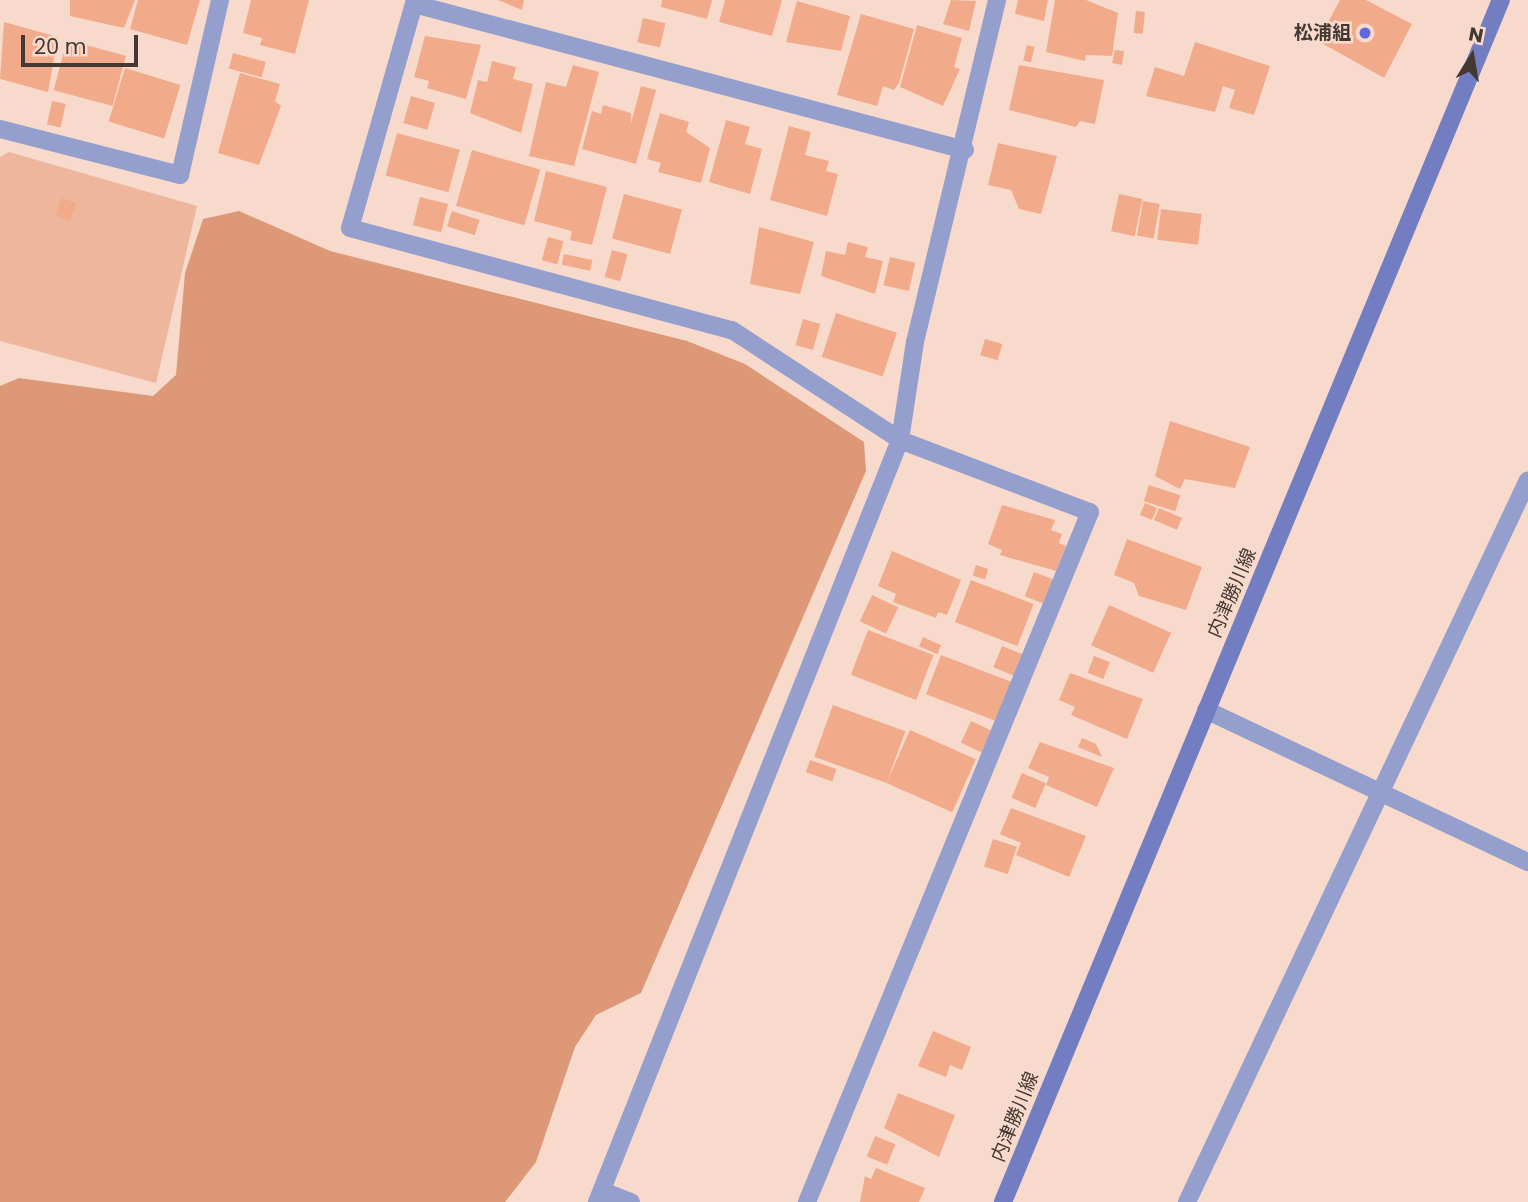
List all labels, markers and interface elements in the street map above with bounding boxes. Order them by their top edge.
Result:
text: N [1467,20,1486,50]
scale bar [24,21,142,65]
north arrow [1437,21,1507,91]
place label: 松浦組 [1294,22,1351,44]
marker: 松浦組 [1357,25,1373,41]
text: 20 m [34,32,87,61]
street label: 内津勝川線 [1203,545,1261,641]
street label: 内津勝川線 [987,1069,1043,1165]

